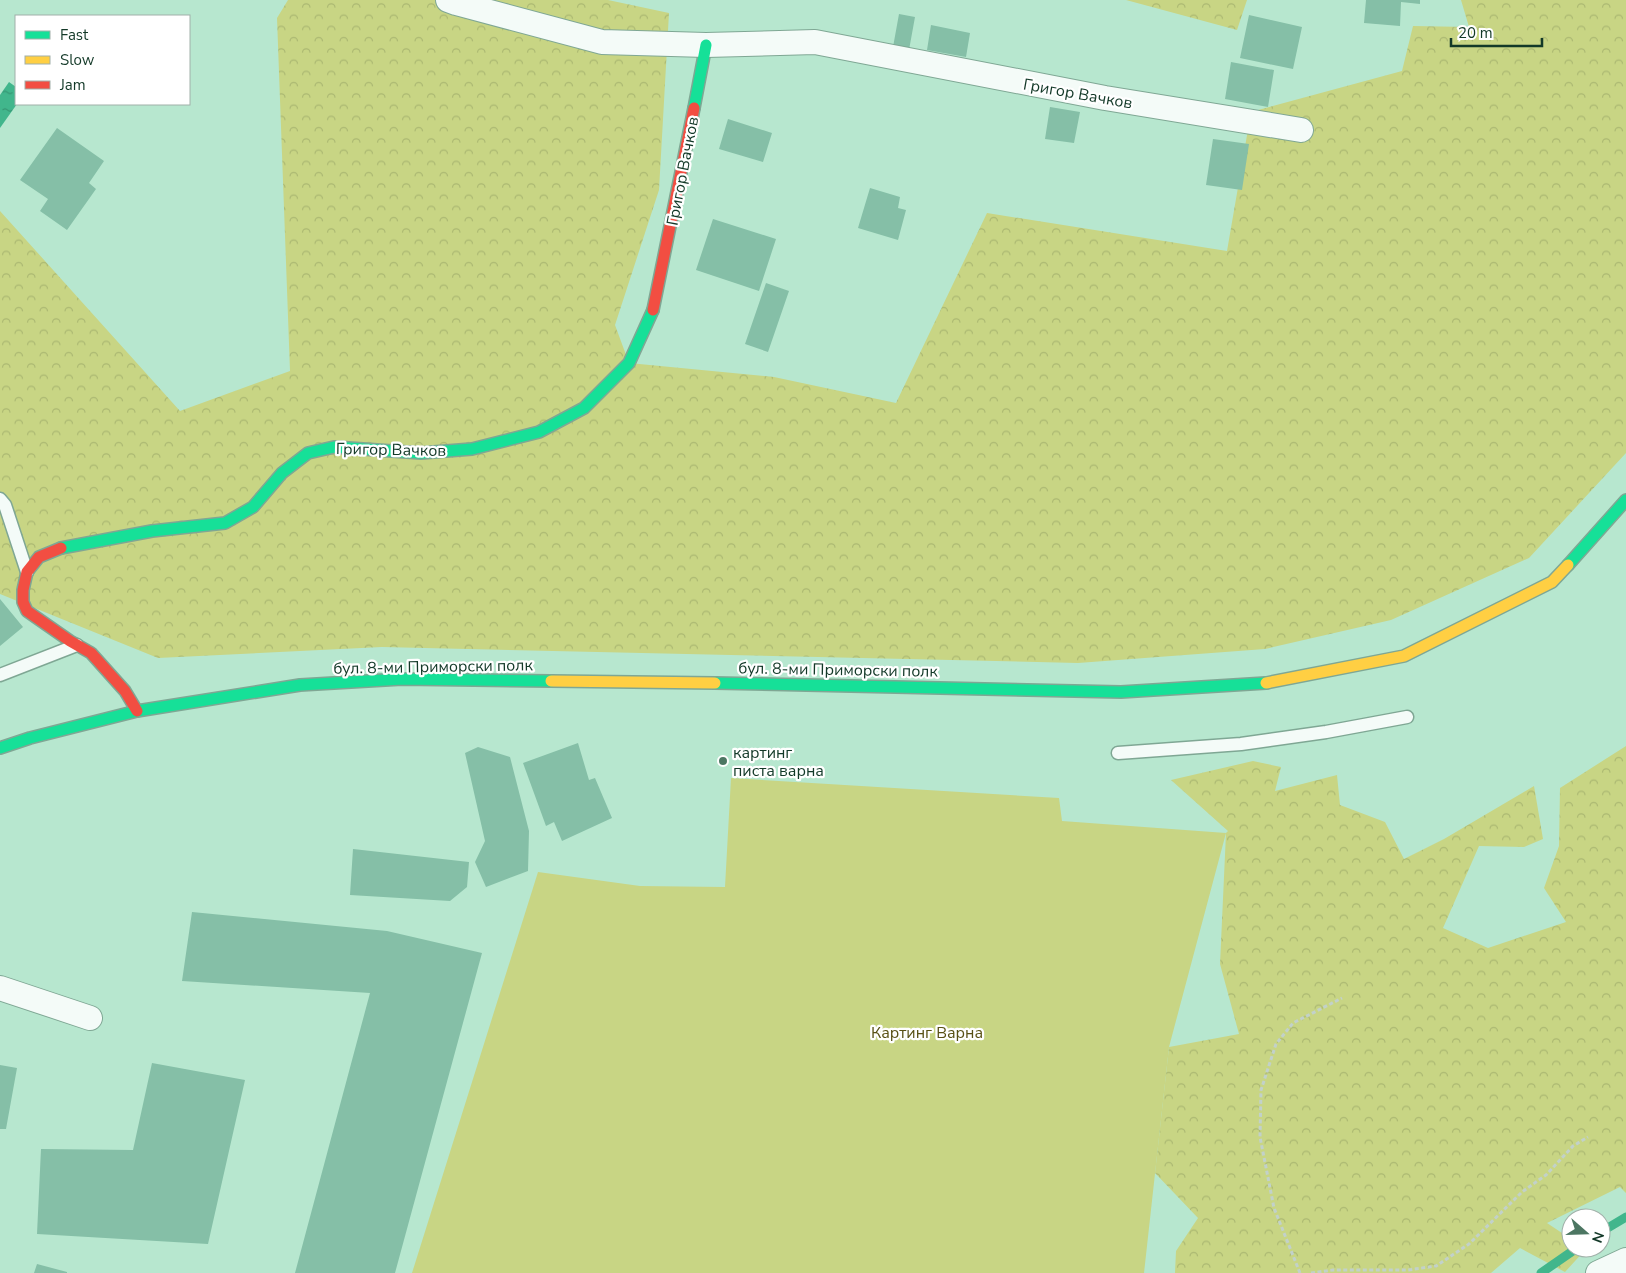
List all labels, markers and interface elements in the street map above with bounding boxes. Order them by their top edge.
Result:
legend [15,15,190,105]
scale bar [1451,15,1542,47]
text: 20 m [1458,23,1493,43]
text: Fast [60,25,89,45]
text: Slow [60,50,95,70]
street label: Григор Вачков [1022,74,1134,114]
text: Jam [59,75,86,95]
street label: Григор Вачков [662,115,704,227]
street label: Григор Вачков [336,438,447,462]
street label: бул. 8-ми Приморски полк [333,654,534,680]
street label: бул. 8-ми Приморски полк [738,657,938,683]
place label: картинг писта варна [733,742,824,782]
marker: картинг писта варна [717,755,729,767]
park label: Картинг Варна [871,1022,983,1044]
north arrow [1561,1208,1611,1258]
text: N [1587,1229,1608,1245]

